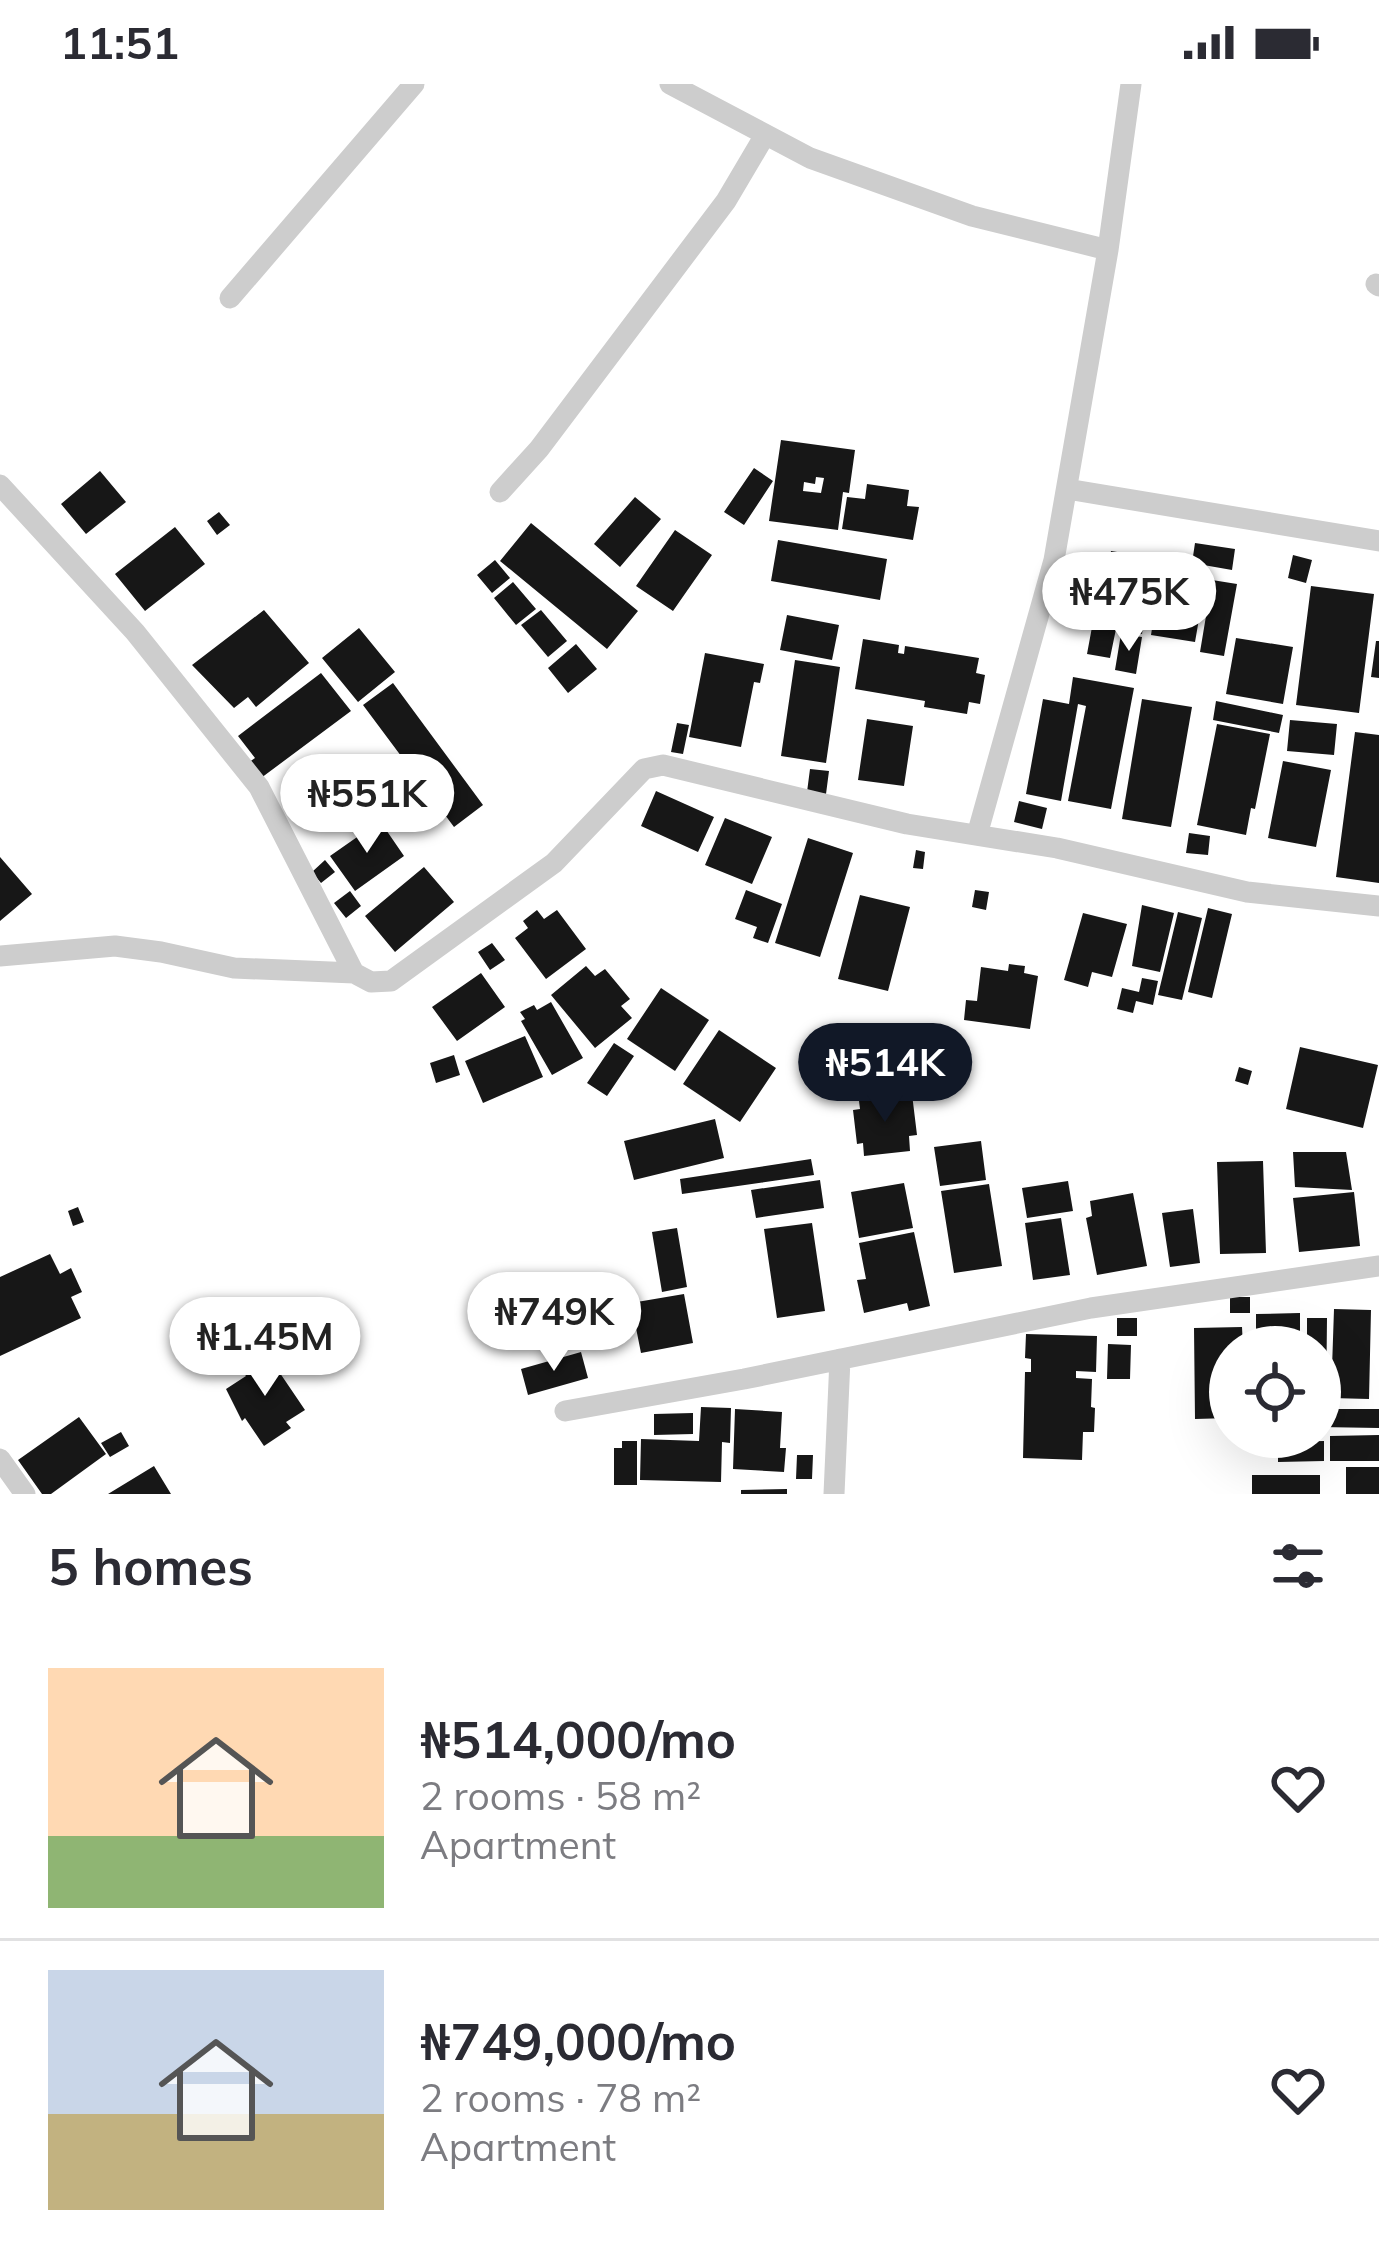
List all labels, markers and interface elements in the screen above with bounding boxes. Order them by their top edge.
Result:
text: 11:51 [60,14,179,70]
pin: ₦475K [1045,552,1213,654]
text: ₦475K [1069,566,1189,615]
pin: ₦551K [283,754,451,856]
text: ₦551K [307,768,427,817]
pin: ₦514K [801,1023,969,1125]
text: ₦514K [825,1037,945,1086]
pin: ₦749K [470,1272,638,1374]
text: ₦749K [494,1286,614,1335]
pin: ₦1.45M [167,1297,363,1399]
text: ₦1.45M [196,1311,334,1360]
map controls [1209,1326,1341,1458]
button: locate [1209,1326,1341,1458]
icon: filters [1265,1533,1331,1599]
text: 5 homes [48,1534,253,1598]
text: ₦514,000/mo [420,1707,736,1771]
icon: home [144,1716,288,1860]
icon: heart [1265,1755,1331,1821]
text: 2 rooms · 58 m² [420,1771,701,1820]
text: Apartment [420,1820,616,1869]
text: ₦749,000/mo [420,2009,736,2073]
icon: home [144,2018,288,2162]
icon: heart [1265,2057,1331,2123]
text: 2 rooms · 78 m² [420,2073,701,2122]
text: Apartment [420,2122,616,2171]

